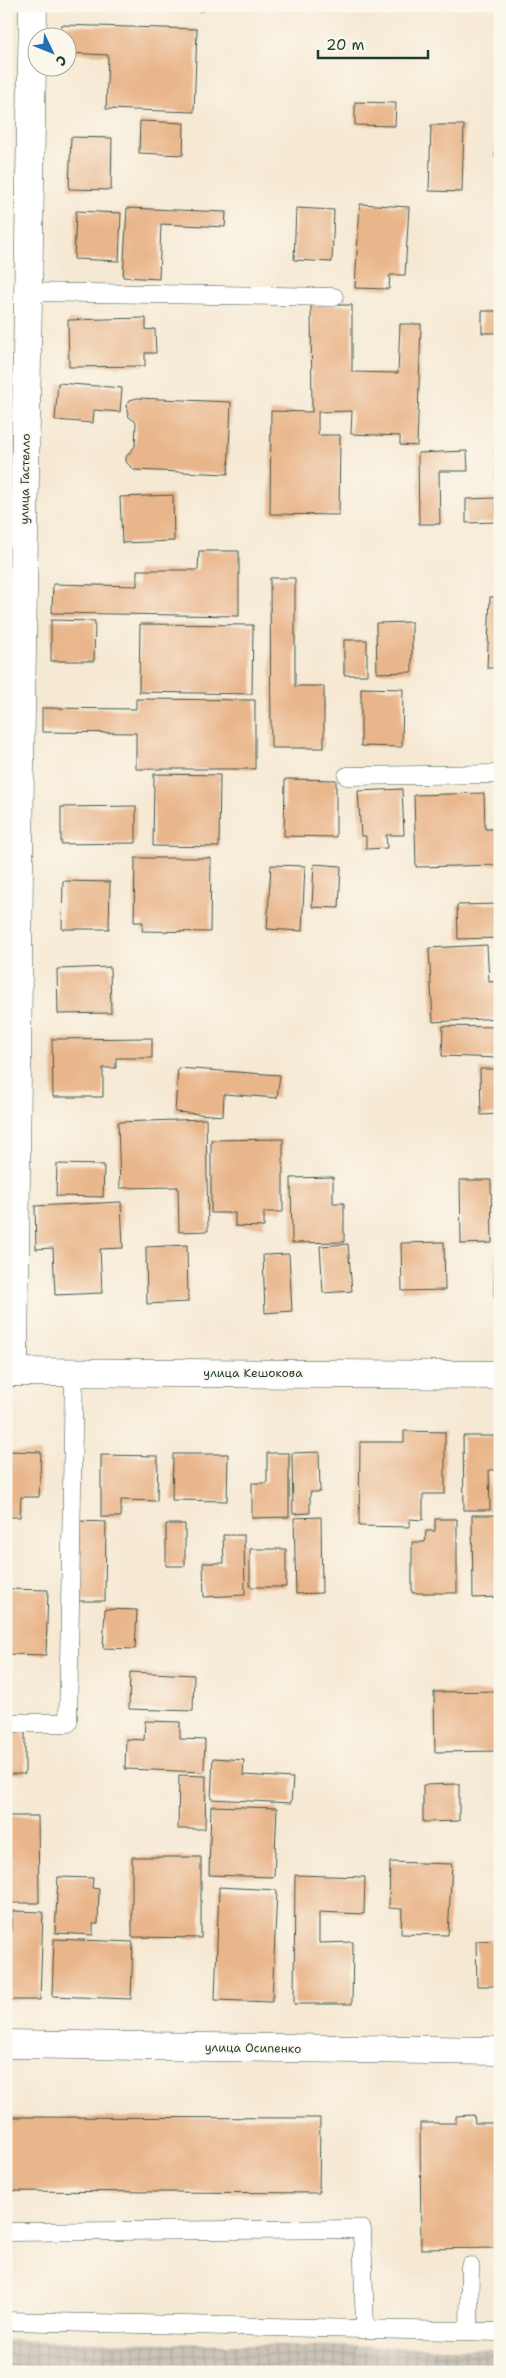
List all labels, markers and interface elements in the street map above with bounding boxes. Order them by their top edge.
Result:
north arrow [28,28,78,78]
scale bar [318,28,428,60]
text: 20 m [326,35,365,55]
text: С [52,52,71,70]
street label: улица Гастелло [16,433,34,525]
street label: улица Кешокова [203,1365,303,1381]
street label: улица Осипенко [205,2039,301,2057]

